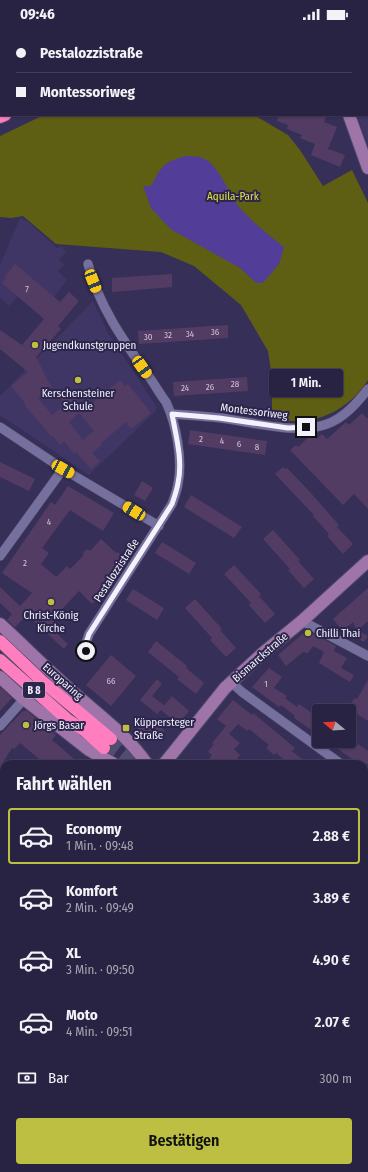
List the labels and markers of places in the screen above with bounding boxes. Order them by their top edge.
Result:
place label: Jugendkunstgruppen [43,339,136,352]
marker: Jugendkunstgruppen [30,340,40,350]
marker: Kerschensteiner Schule [73,375,83,385]
place label: Kerschensteiner Schule [42,387,114,413]
marker: Christ-König Kirche [46,597,56,607]
place label: Christ-König Kirche [24,609,79,635]
place label: Chilli Thai [316,627,360,640]
marker: Chilli Thai [303,628,313,638]
place label: Küppersteger Straße [134,716,194,742]
place label: Jörgs Basar [34,719,84,732]
marker: Jörgs Basar [21,720,31,730]
marker: Küppersteger Straße [121,723,131,733]

